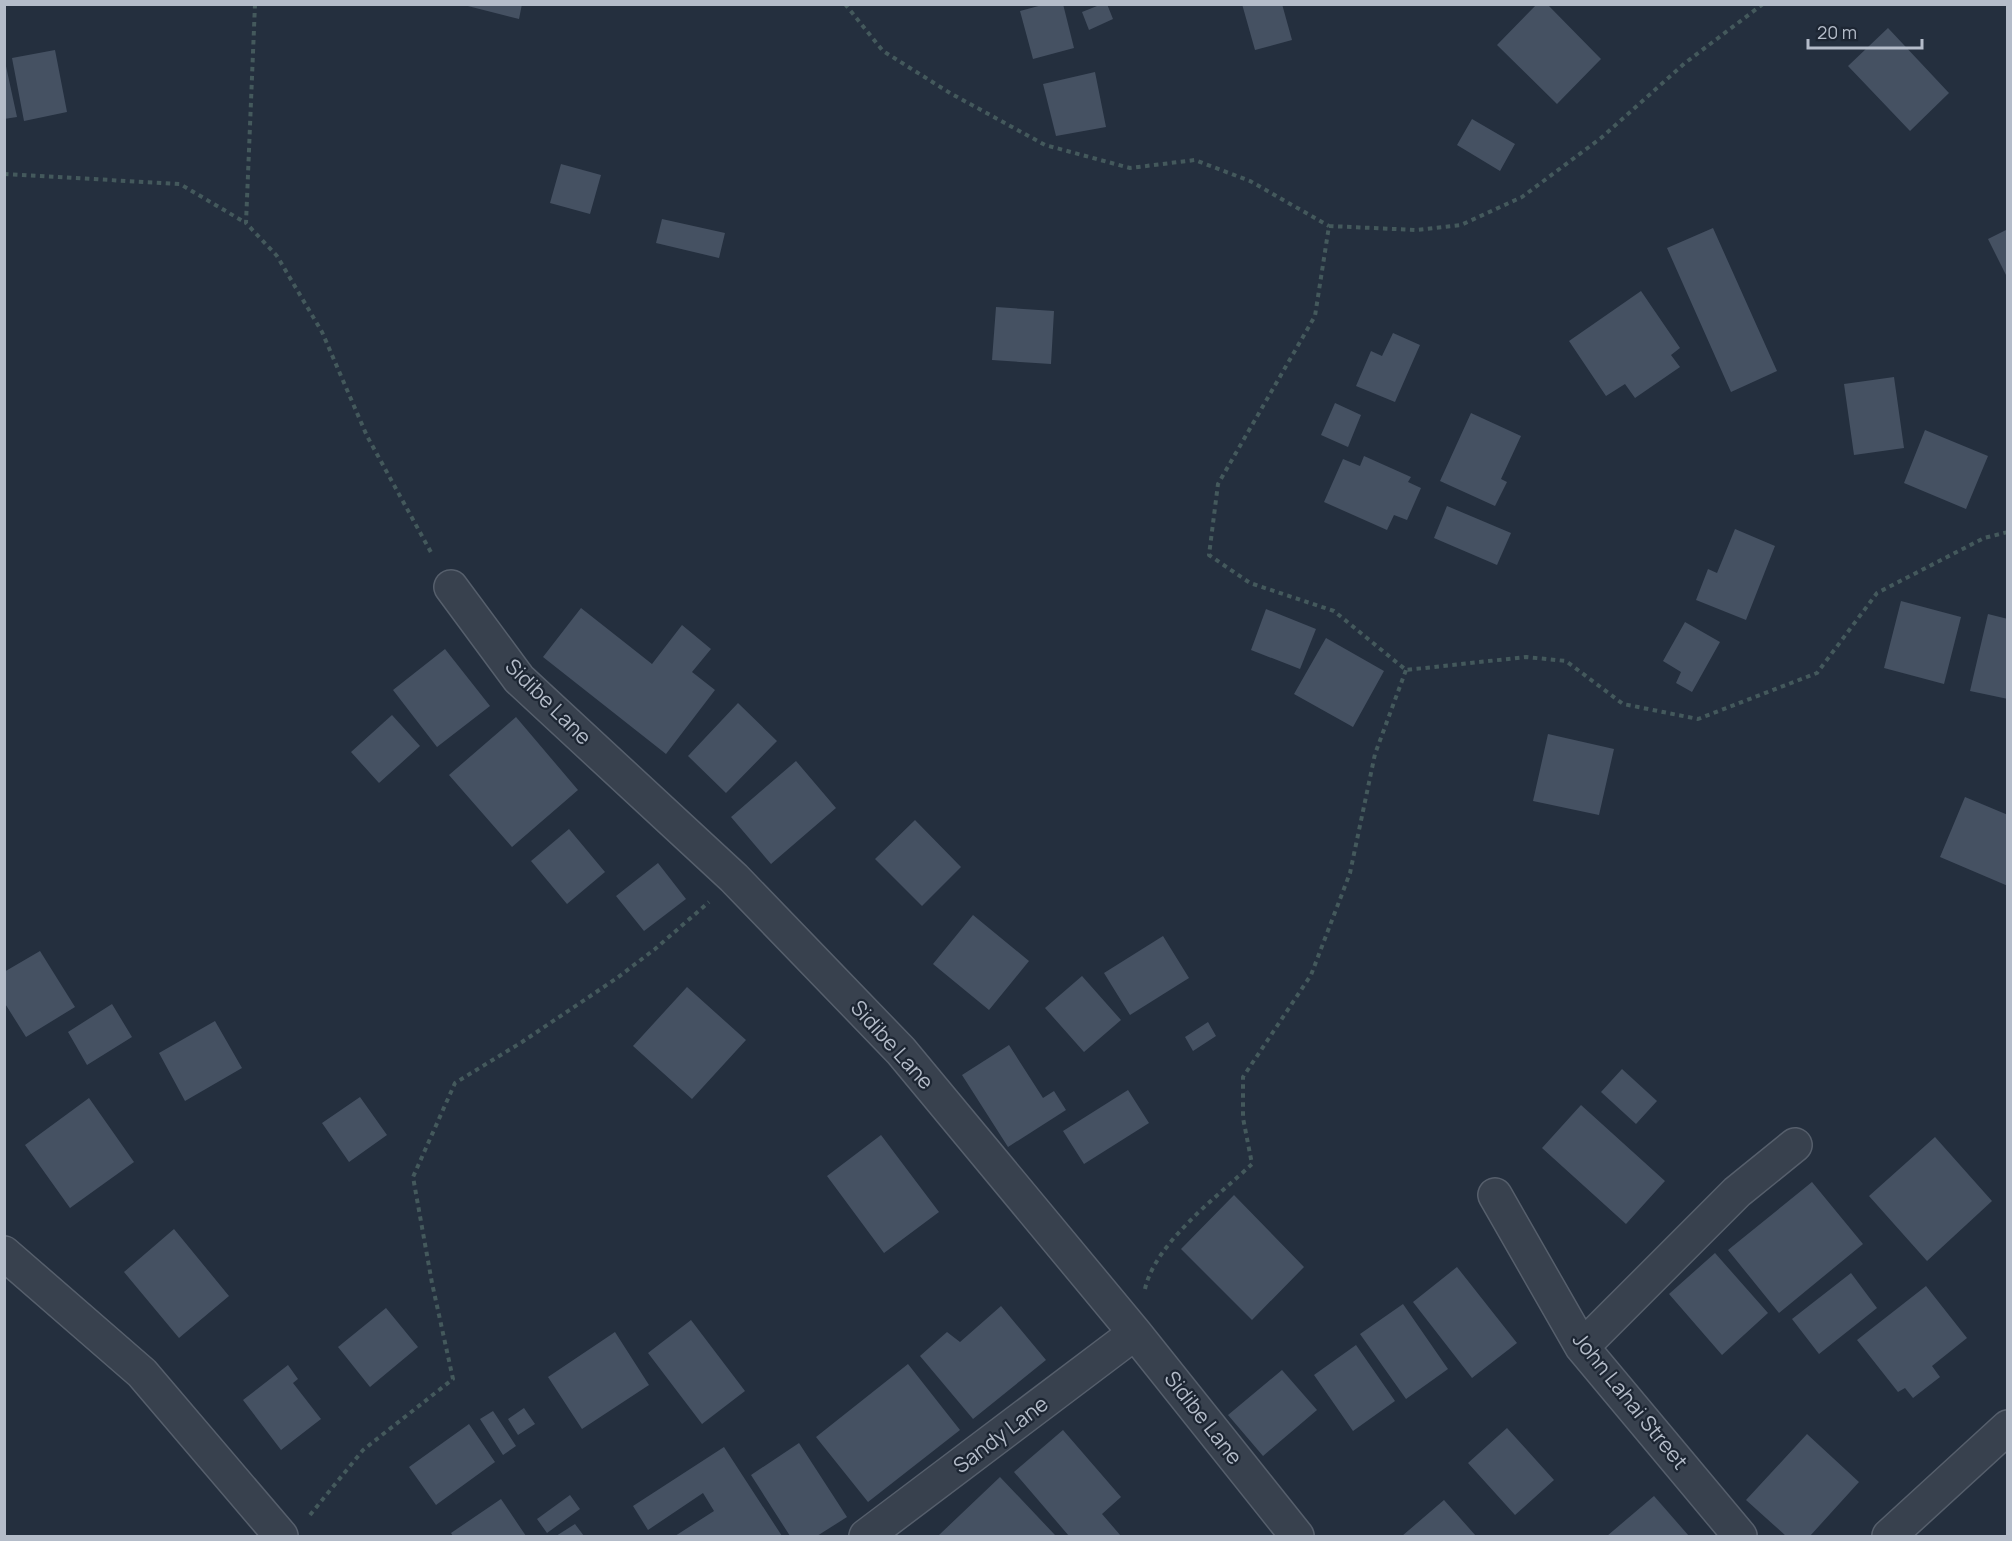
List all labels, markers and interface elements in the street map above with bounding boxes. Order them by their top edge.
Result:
scale bar [1808,12,1922,50]
text: 20 m [1817,20,1857,44]
street label: Sidibe Lane [500,652,598,750]
street label: Sidibe Lane [845,994,940,1095]
street label: John Lahai Street [1567,1326,1695,1475]
street label: Sidibe Lane [1159,1365,1249,1470]
street label: Sandy Lane [947,1389,1053,1479]

